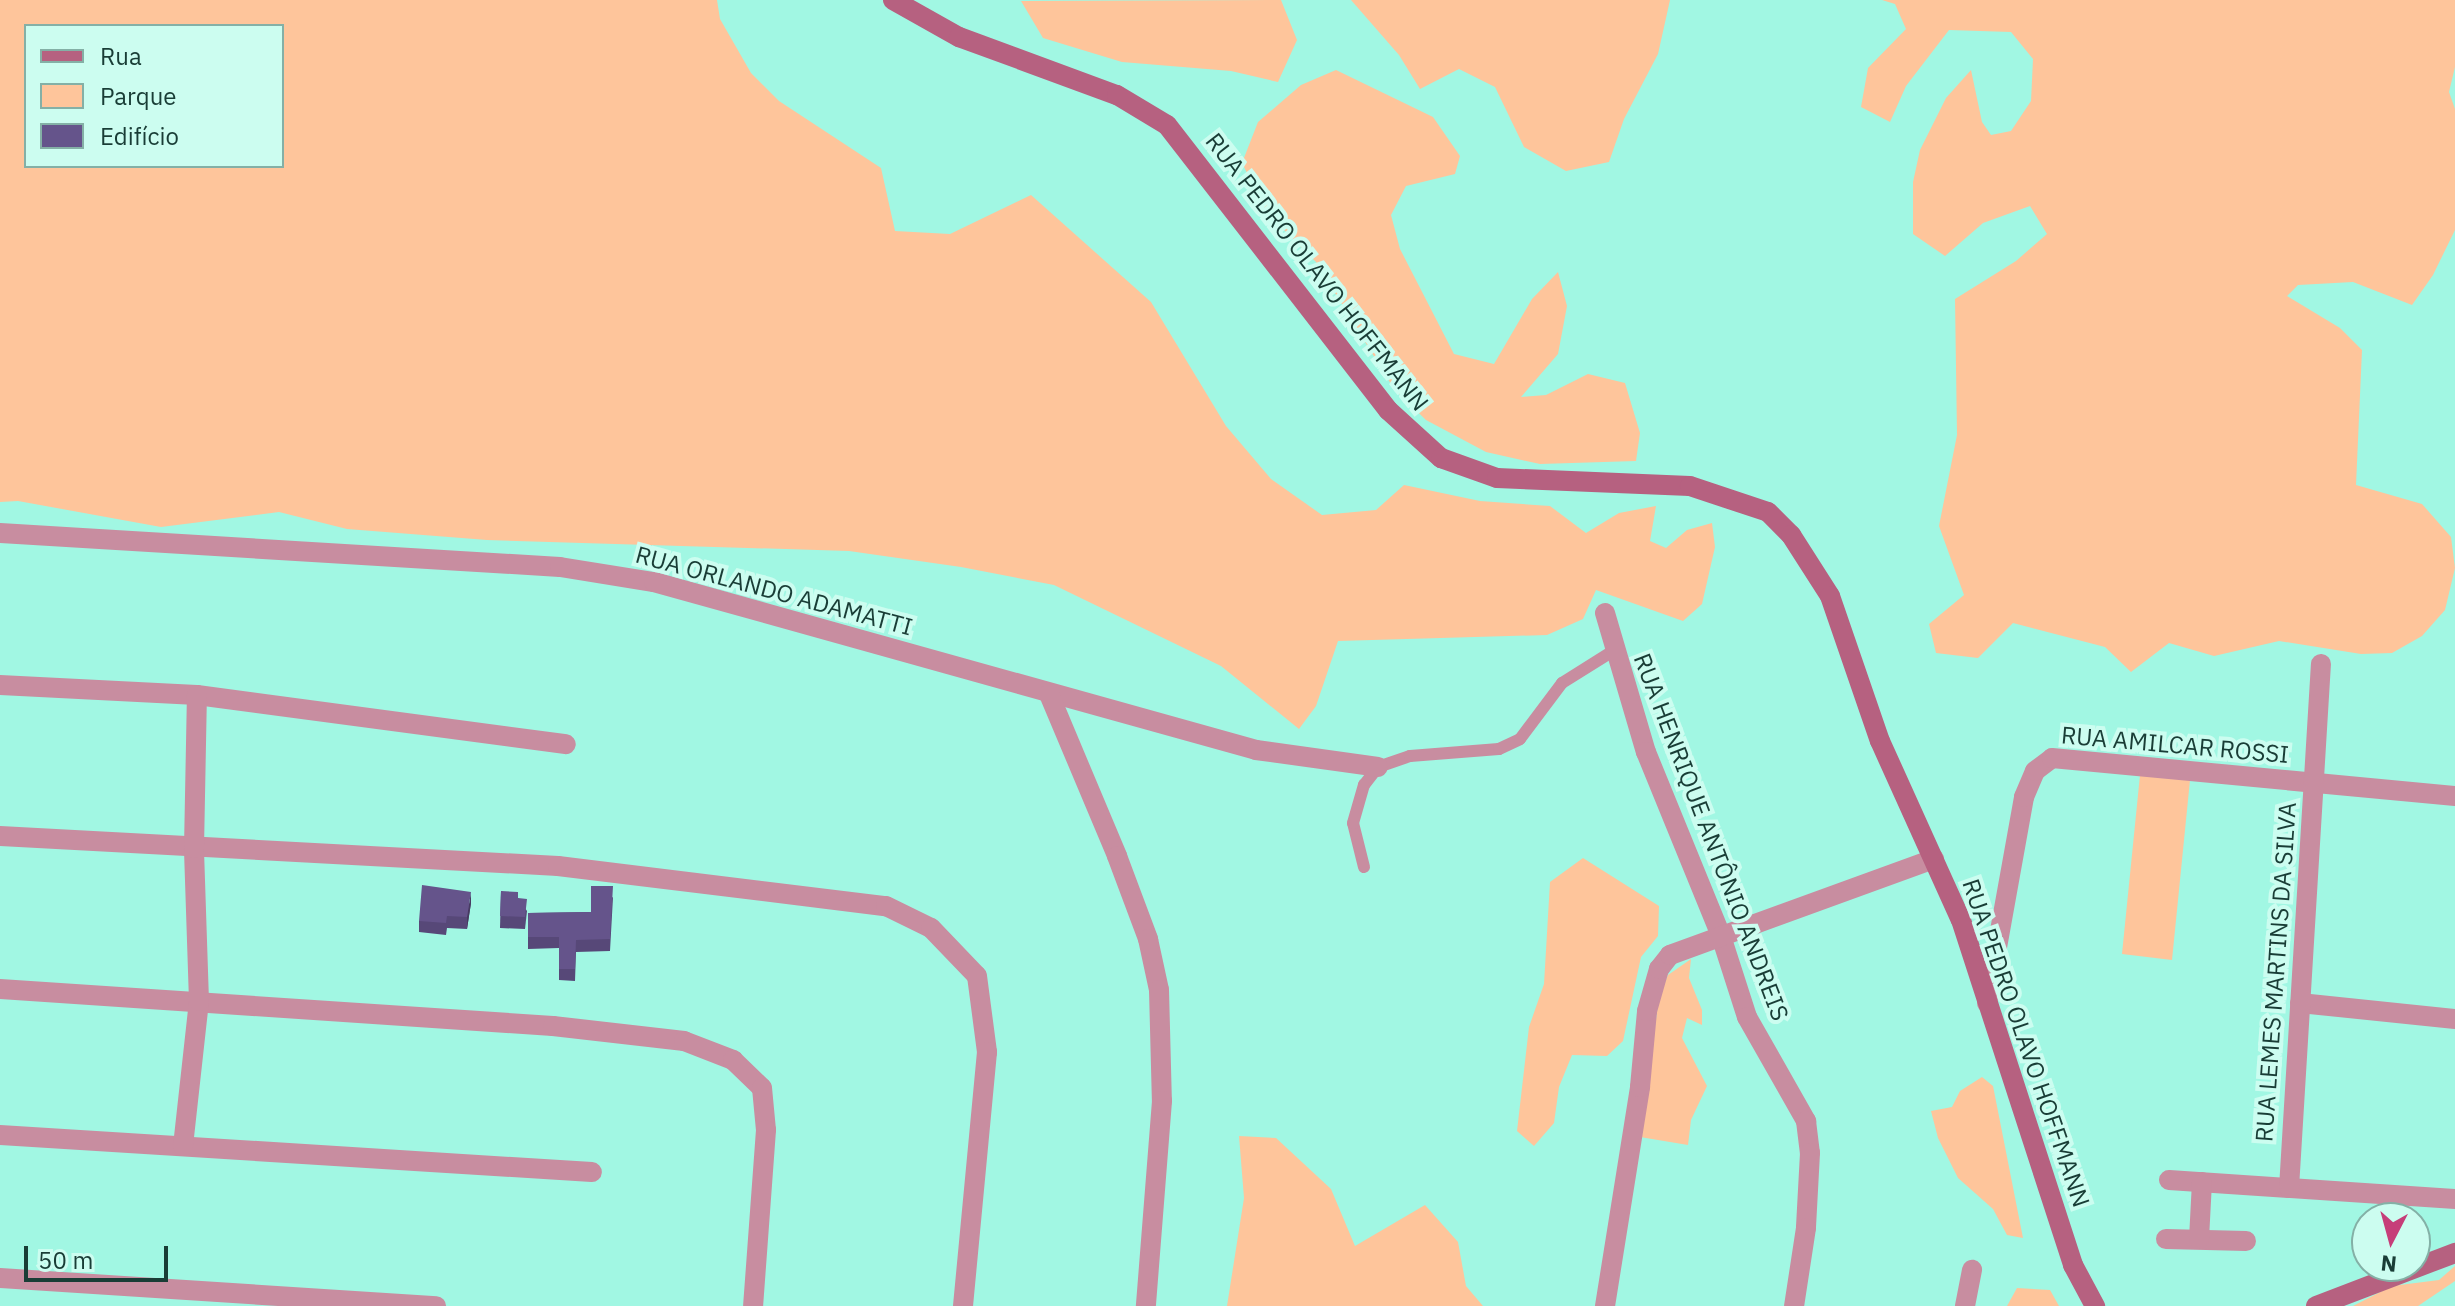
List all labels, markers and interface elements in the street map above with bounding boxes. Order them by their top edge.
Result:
legend [24,24,284,168]
text: Rua [100,40,142,72]
text: Parque [100,80,177,112]
text: Edifício [100,120,179,152]
street label: RUA PEDRO OLAVO HOFFMANN [1199,127,1435,417]
street label: RUA ORLANDO ADAMATTI [632,540,916,642]
street label: RUA HENRIQUE ANTÔNIO ANDREIS [1627,649,1795,1025]
street label: RUA AMILCAR ROSSI [2060,721,2290,769]
street label: RUA LEMES MARTINS DA SILVA [2250,801,2302,1143]
street label: RUA PEDRO OLAVO HOFFMANN [1956,875,2096,1211]
north arrow [2351,1202,2431,1282]
scale bar [28,1230,172,1280]
text: 50 m [38,1244,93,1276]
text: N [2379,1249,2398,1280]

